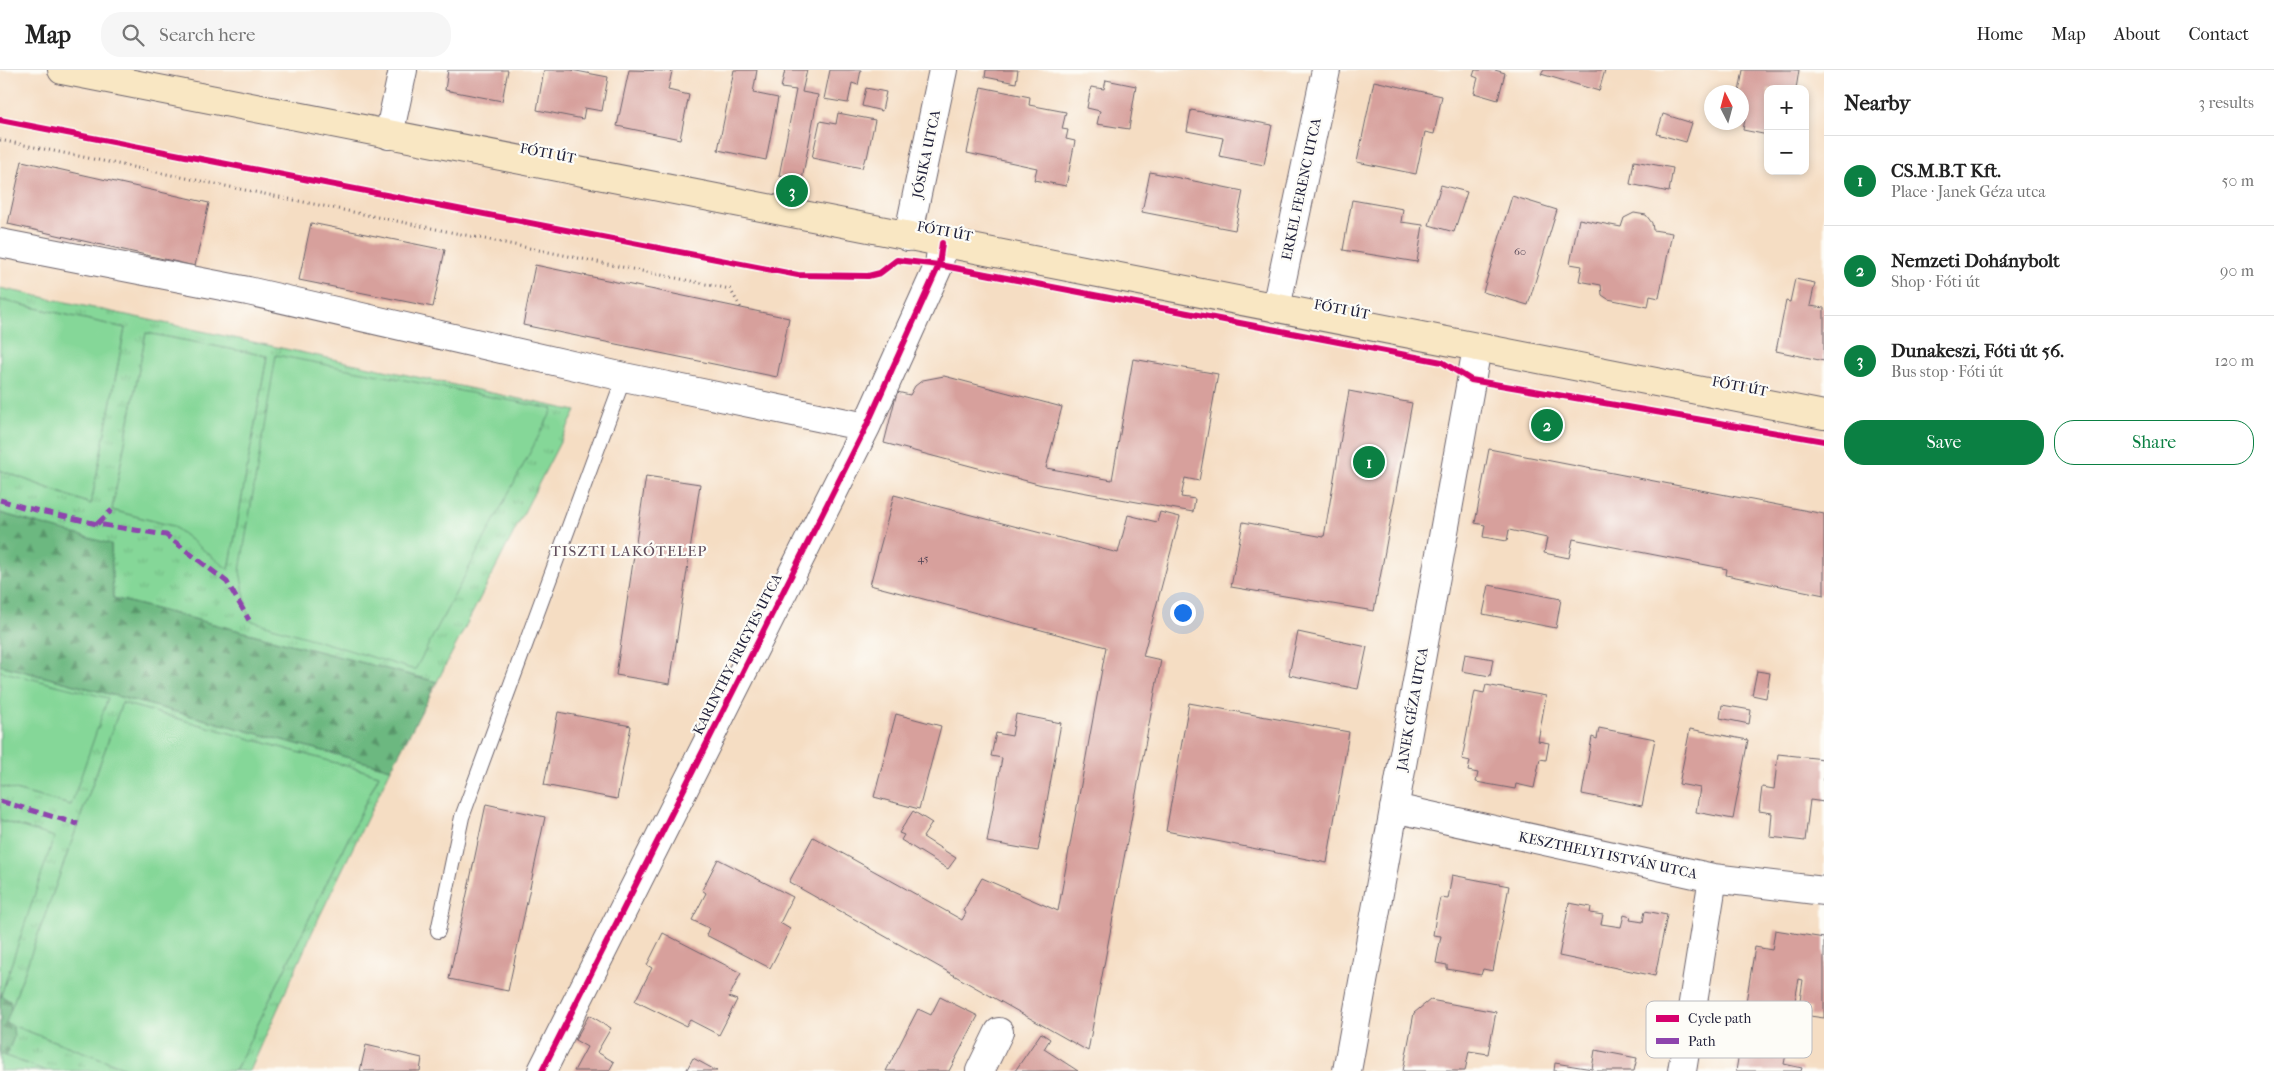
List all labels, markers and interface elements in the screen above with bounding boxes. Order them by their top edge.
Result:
search box [101,12,451,57]
text: Map [25,21,71,49]
icon: search [119,21,147,49]
text: Search here [159,24,255,46]
text: Home [1976,24,2023,45]
text: Map [2051,24,2086,45]
text: About [2114,24,2160,45]
text: Contact [2188,24,2249,45]
north arrow [1704,85,1749,130]
map controls [1764,85,1809,175]
button: + [1764,85,1809,130]
text: Nearby [1844,91,1910,115]
text: 3 results [2198,93,2254,112]
street label: JÓSIKA UTCA [908,107,944,201]
street label: ERKEL FERENC UTCA [1278,115,1325,262]
button: − [1764,130,1809,175]
street label: FÓTI ÚT [518,139,578,167]
text: CS.M.B.T Kft. [1891,160,2001,182]
text: 1 [1857,171,1863,190]
text: 50 m [2222,171,2254,190]
pin: 3 [776,172,808,210]
text: Place · Janek Géza utca [1891,182,2046,201]
street label: FÓTI ÚT [915,217,975,245]
house number: 60 [1514,245,1526,258]
text: Nemzeti Dohánybolt [1891,250,2060,272]
text: 2 [1856,261,1864,280]
text: 90 m [2220,261,2254,280]
text: Shop · Fóti út [1891,272,1980,291]
street label: FÓTI ÚT [1312,295,1372,323]
text: Dunakeszi, Fóti út 56. [1891,340,2064,362]
text: 3 [1857,351,1863,370]
text: 120 m [2215,351,2254,370]
text: Bus stop · Fóti út [1891,362,2003,381]
street label: FÓTI ÚT [1710,372,1770,400]
pin: 2 [1531,406,1563,444]
button: Save [1844,420,2044,465]
button: Share [2054,420,2254,465]
pin: 1 [1353,443,1385,481]
district label: TISZTI LAKÓTELEP [551,542,707,560]
house number: 45 [918,552,929,565]
street label: KARINTHY FRIGYES UTCA [689,570,786,738]
your location [1170,600,1196,626]
street label: JANEK GÉZA UTCA [1392,645,1432,773]
street label: KESZTHELYI ISTVÁN UTCA [1517,827,1700,883]
legend [1646,1001,1812,1058]
text: Cycle path [1688,1010,1752,1027]
text: Path [1688,1033,1716,1050]

